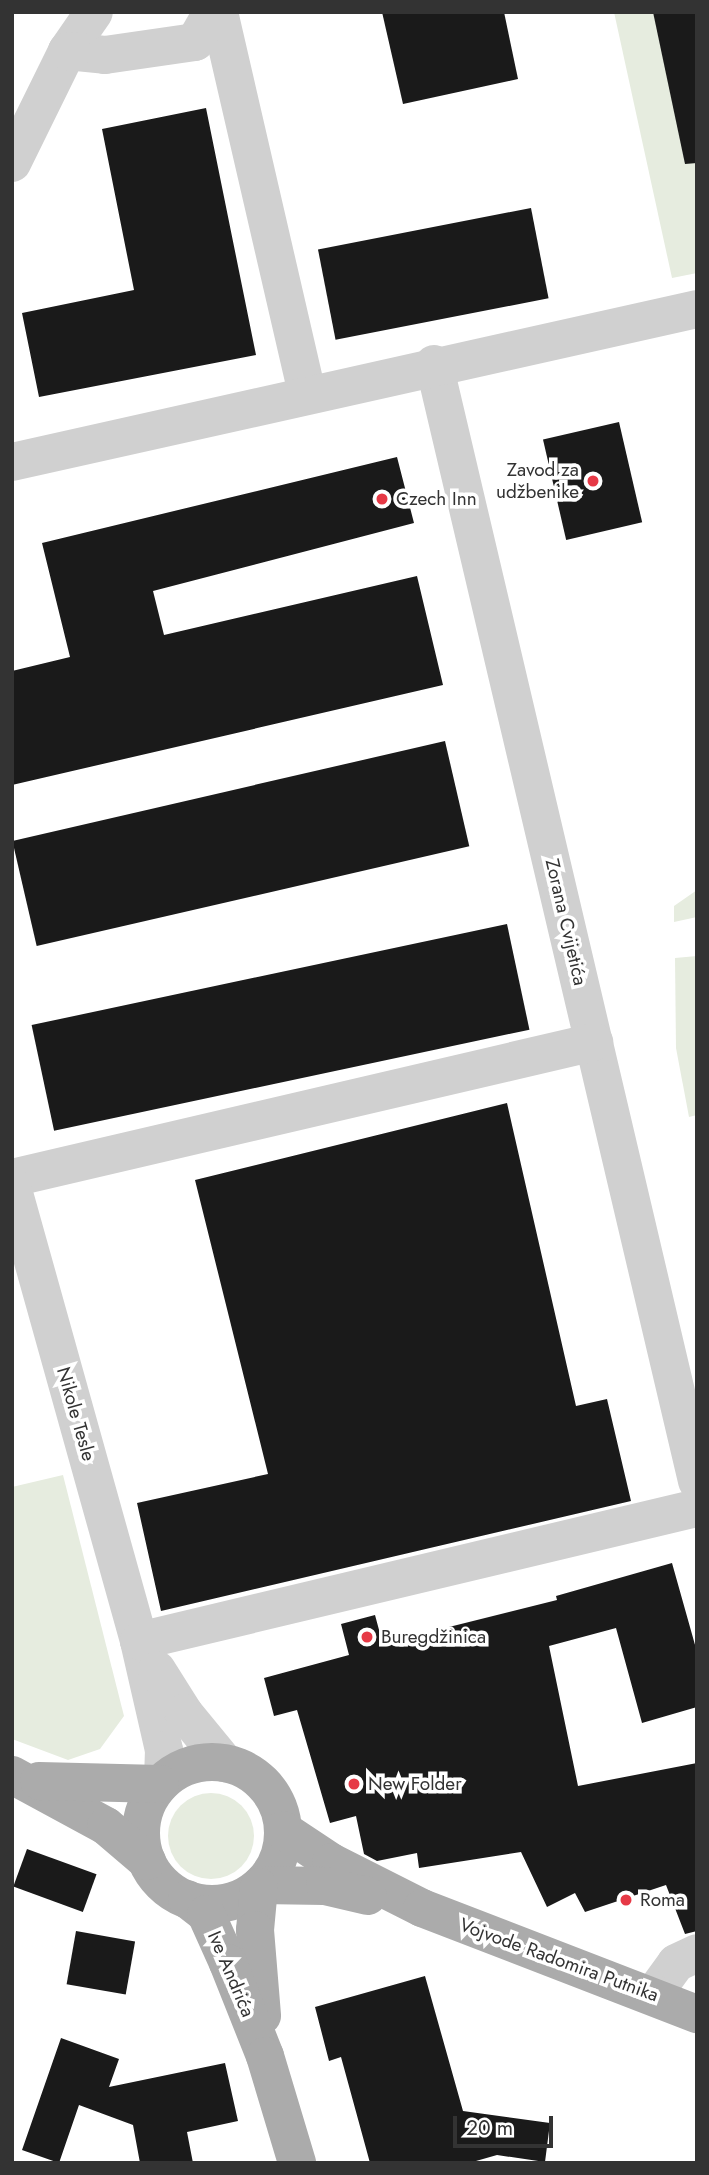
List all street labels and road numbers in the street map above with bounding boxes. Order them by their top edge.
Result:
street label: Zorana Cvijetića [540,856,592,988]
street label: Nikole Tesle [52,1364,100,1464]
street label: Vojvode Radomira Putnika [456,1913,662,2007]
street label: Ive Andrića [203,1928,259,2020]

